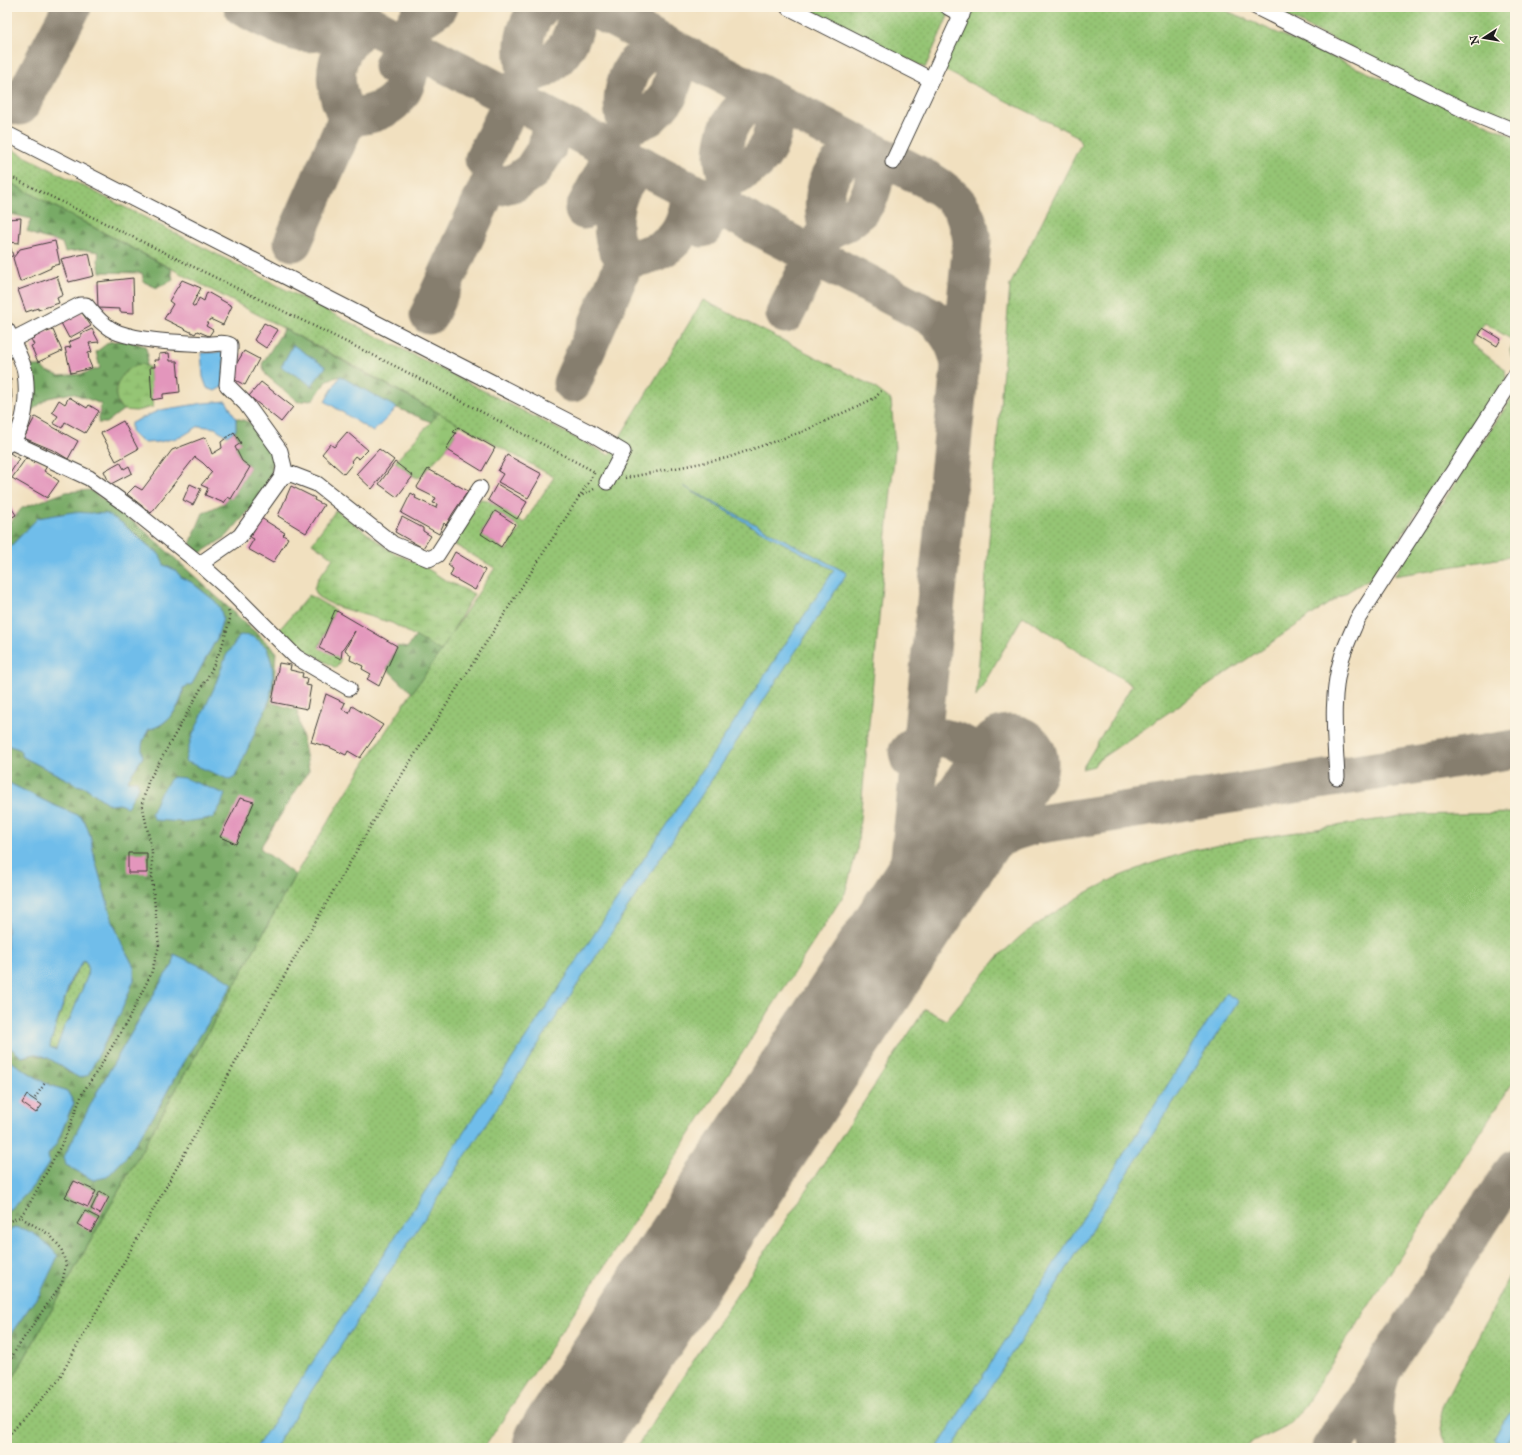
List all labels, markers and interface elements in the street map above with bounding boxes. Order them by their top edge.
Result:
north arrow [1464,18,1504,58]
text: N [1467,33,1482,46]

